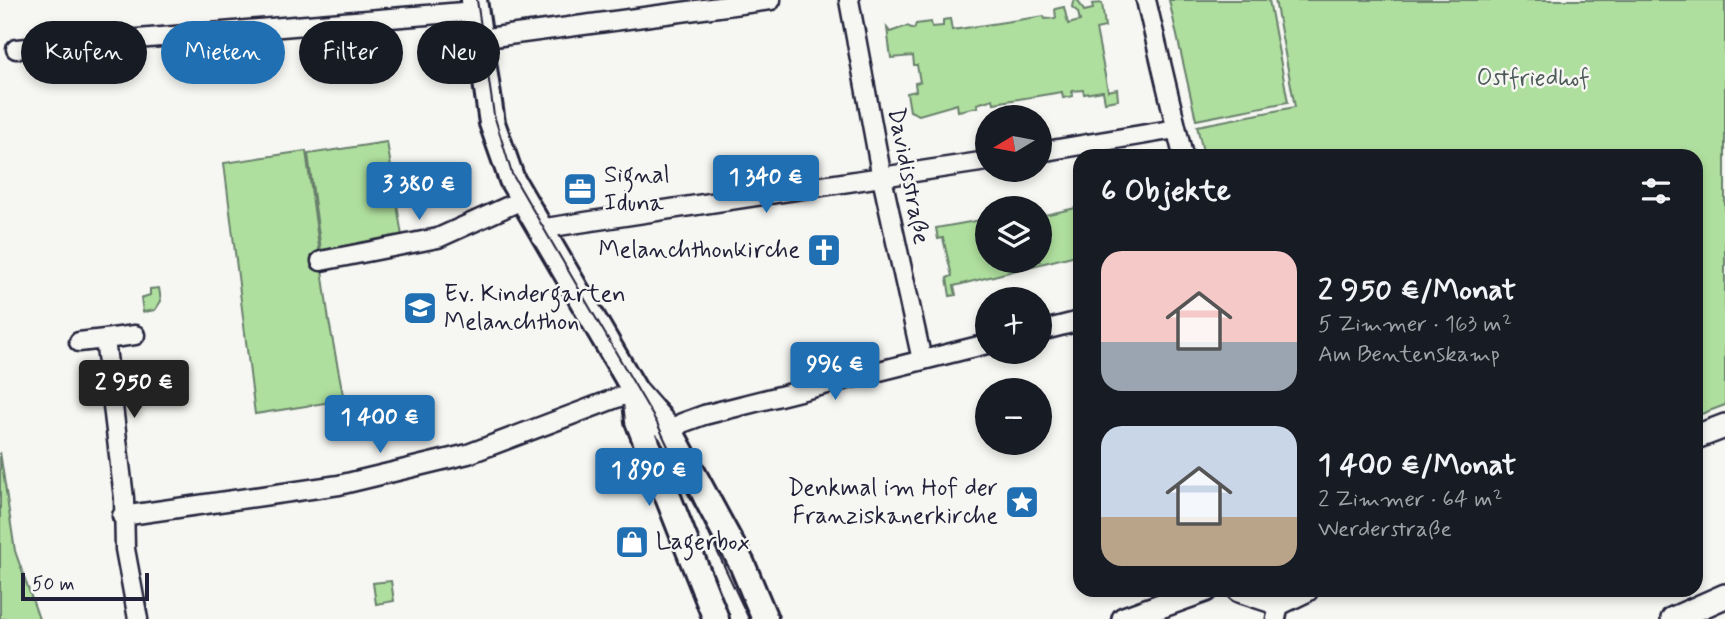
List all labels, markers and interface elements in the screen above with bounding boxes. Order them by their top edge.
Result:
chip: Kaufen [21,21,147,84]
chip: Mieten [161,21,285,84]
chip: Filter [299,21,403,84]
chip: Neu [417,21,500,84]
park label: Ostfriedhof [1476,63,1590,94]
street label: Davidisstraße [880,105,936,247]
north arrow [975,105,1052,182]
map controls [975,105,1052,455]
pin: 1 340 € [701,156,831,215]
place label: Signal Iduna [604,160,670,219]
pin: 3 380 € [354,162,484,222]
text: 1 340 € [729,163,803,193]
text: 3 380 € [383,170,455,200]
office icon: Signal Iduna [561,170,599,208]
text: 6 Objekte [1101,172,1231,211]
icon: filters [1637,172,1675,210]
button: layers [975,196,1052,273]
church icon: Melanchthonkirche [805,231,843,269]
place label: Melanchthonkirche [599,235,800,266]
text: 2 950 €/Monat [1318,271,1516,310]
place label: Ev. Kindergarten Melanchthon [444,279,626,338]
icon: home [1157,279,1241,363]
button: + [975,287,1052,364]
school or university icon: Ev. Kindergarten Melanchthon [401,289,439,327]
text: 5 Zimmer · 163 m² [1318,310,1512,340]
text: Am Bentenskamp [1318,340,1500,370]
pin: 996 € [786,342,884,402]
text: 996 € [806,350,864,380]
pin: 2 950 € [69,360,199,420]
text: 2 950 € [95,368,173,398]
button: − [975,378,1052,455]
pin: 1 400 € [315,396,445,455]
text: 1 400 € [341,403,419,433]
text: 1 400 €/Monat [1318,446,1516,485]
pin: 1 890 € [584,448,714,508]
icon: home [1157,454,1241,538]
text: 1 890 € [611,456,687,486]
place label: Denkmal im Hof der Franziskanerkirche [788,473,998,532]
place icon: Denkmal im Hof der Franziskanerkirche [1003,483,1041,521]
text: 2 Zimmer · 64 m² [1318,485,1503,515]
text: Werderstraße [1318,515,1452,545]
shop icon: Lagerbox [613,523,651,561]
place label: Lagerbox [656,527,750,561]
scale bar [21,570,149,602]
text: 50 m [32,572,75,597]

